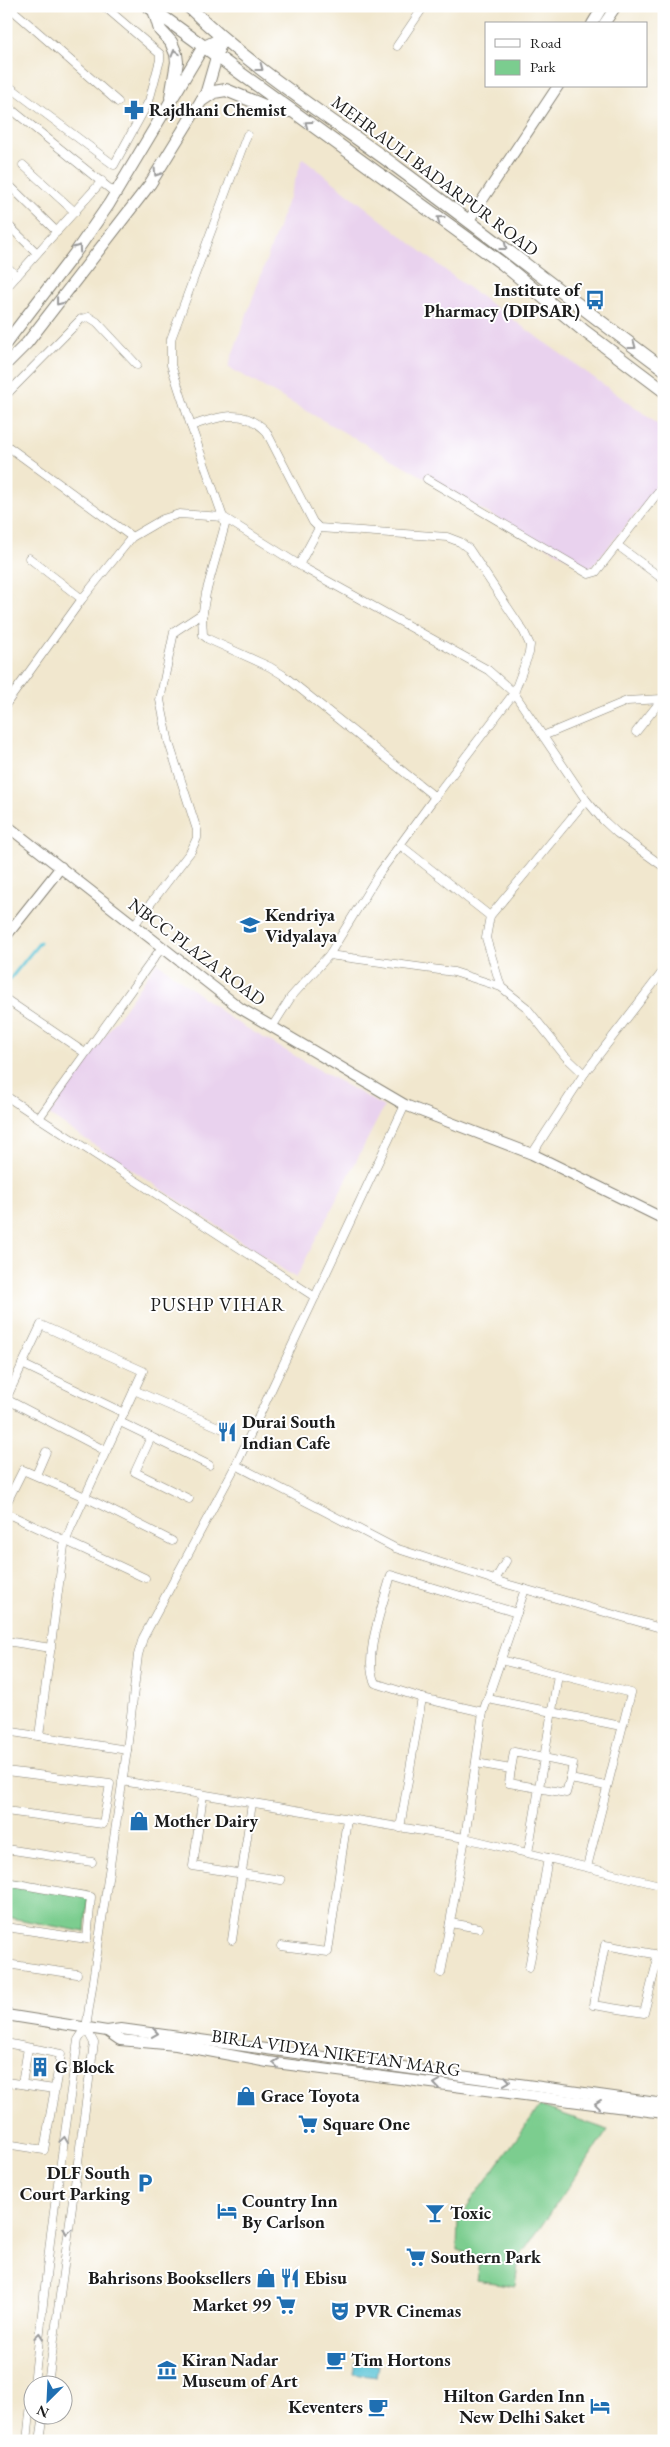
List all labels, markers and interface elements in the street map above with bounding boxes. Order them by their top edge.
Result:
legend [485,22,648,88]
text: Road [530,33,562,52]
one-way arrow [170,49,180,57]
text: Park [530,57,557,76]
one-way arrow [254,62,263,70]
street label: MEHRAULI BADARPUR ROAD [327,90,543,261]
place label: Rajdhani Chemist [149,98,287,121]
pharmacy icon: Rajdhani Chemist [123,99,145,121]
one-way arrow [304,121,314,130]
one-way arrow [154,168,164,177]
one-way arrow [437,216,446,225]
one-way arrow [498,242,507,251]
one-way arrow [72,245,81,254]
place label: Institute of Pharmacy (DIPSAR) [424,278,583,322]
bus stop icon: Institute of Pharmacy (DIPSAR) [584,289,606,311]
one-way arrow [55,297,64,306]
one-way arrow [627,340,637,349]
street label: NBCC PLAZA ROAD [124,893,270,1011]
place label: Kendriya Vidyalaya [265,903,337,947]
school or university icon: Kendriya Vidyalaya [239,914,261,936]
district label: PUSHP VIHAR [150,1292,286,1317]
place label: Durai South Indian Cafe [242,1410,336,1454]
restaurant icon: Durai South Indian Cafe [216,1421,238,1443]
place label: Mother Dairy [154,1809,259,1832]
shop icon: Mother Dairy [128,1810,150,1832]
street label: BIRLA VIDYA NIKETAN MARG [210,2024,462,2081]
one-way arrow [151,2027,159,2038]
place label: G Block [55,2055,116,2078]
building icon: G Block [29,2056,51,2078]
one-way arrow [271,2059,280,2069]
one-way arrow [502,2076,511,2086]
one-way arrow [433,2079,441,2090]
place label: Grace Toyota [261,2084,360,2107]
shop icon: Grace Toyota [235,2085,257,2107]
one-way arrow [594,2099,602,2110]
place label: Square One [323,2112,410,2135]
supermarket icon: Square One [297,2113,319,2135]
one-way arrow [58,2136,69,2144]
place label: DLF South Court Parking [20,2161,131,2205]
parking icon: DLF South Court Parking [134,2172,156,2194]
place label: Country Inn By Carlson [242,2189,338,2233]
hotel icon: Country Inn By Carlson [216,2200,238,2222]
place label: Toxic [450,2201,492,2224]
bar icon: Toxic [424,2202,446,2224]
one-way arrow [62,2227,73,2235]
place label: Southern Park [431,2245,542,2268]
supermarket icon: Southern Park [405,2246,427,2268]
place label: Bahrisons Booksellers [88,2266,251,2289]
place label: Ebisu [305,2266,347,2289]
shop icon: Bahrisons Booksellers [255,2267,277,2289]
restaurant icon: Ebisu [279,2267,301,2289]
place label: Market 99 [192,2293,271,2316]
supermarket icon: Market 99 [275,2294,297,2316]
place label: PVR Cinemas [355,2299,461,2322]
theatre icon: PVR Cinemas [329,2300,351,2322]
one-way arrow [33,2332,44,2340]
place label: Kiran Nadar Museum of Art [182,2348,298,2392]
place label: Tim Hortons [351,2348,451,2371]
cafe icon: Tim Hortons [325,2349,347,2371]
museum icon: Kiran Nadar Museum of Art [156,2359,178,2381]
north arrow [22,2374,72,2424]
place label: Hilton Garden Inn New Delhi Saket [444,2384,585,2428]
place label: Keventers [288,2395,363,2418]
hotel icon: Hilton Garden Inn New Delhi Saket [589,2395,611,2417]
cafe icon: Keventers [367,2396,389,2418]
text: N [33,2401,52,2422]

